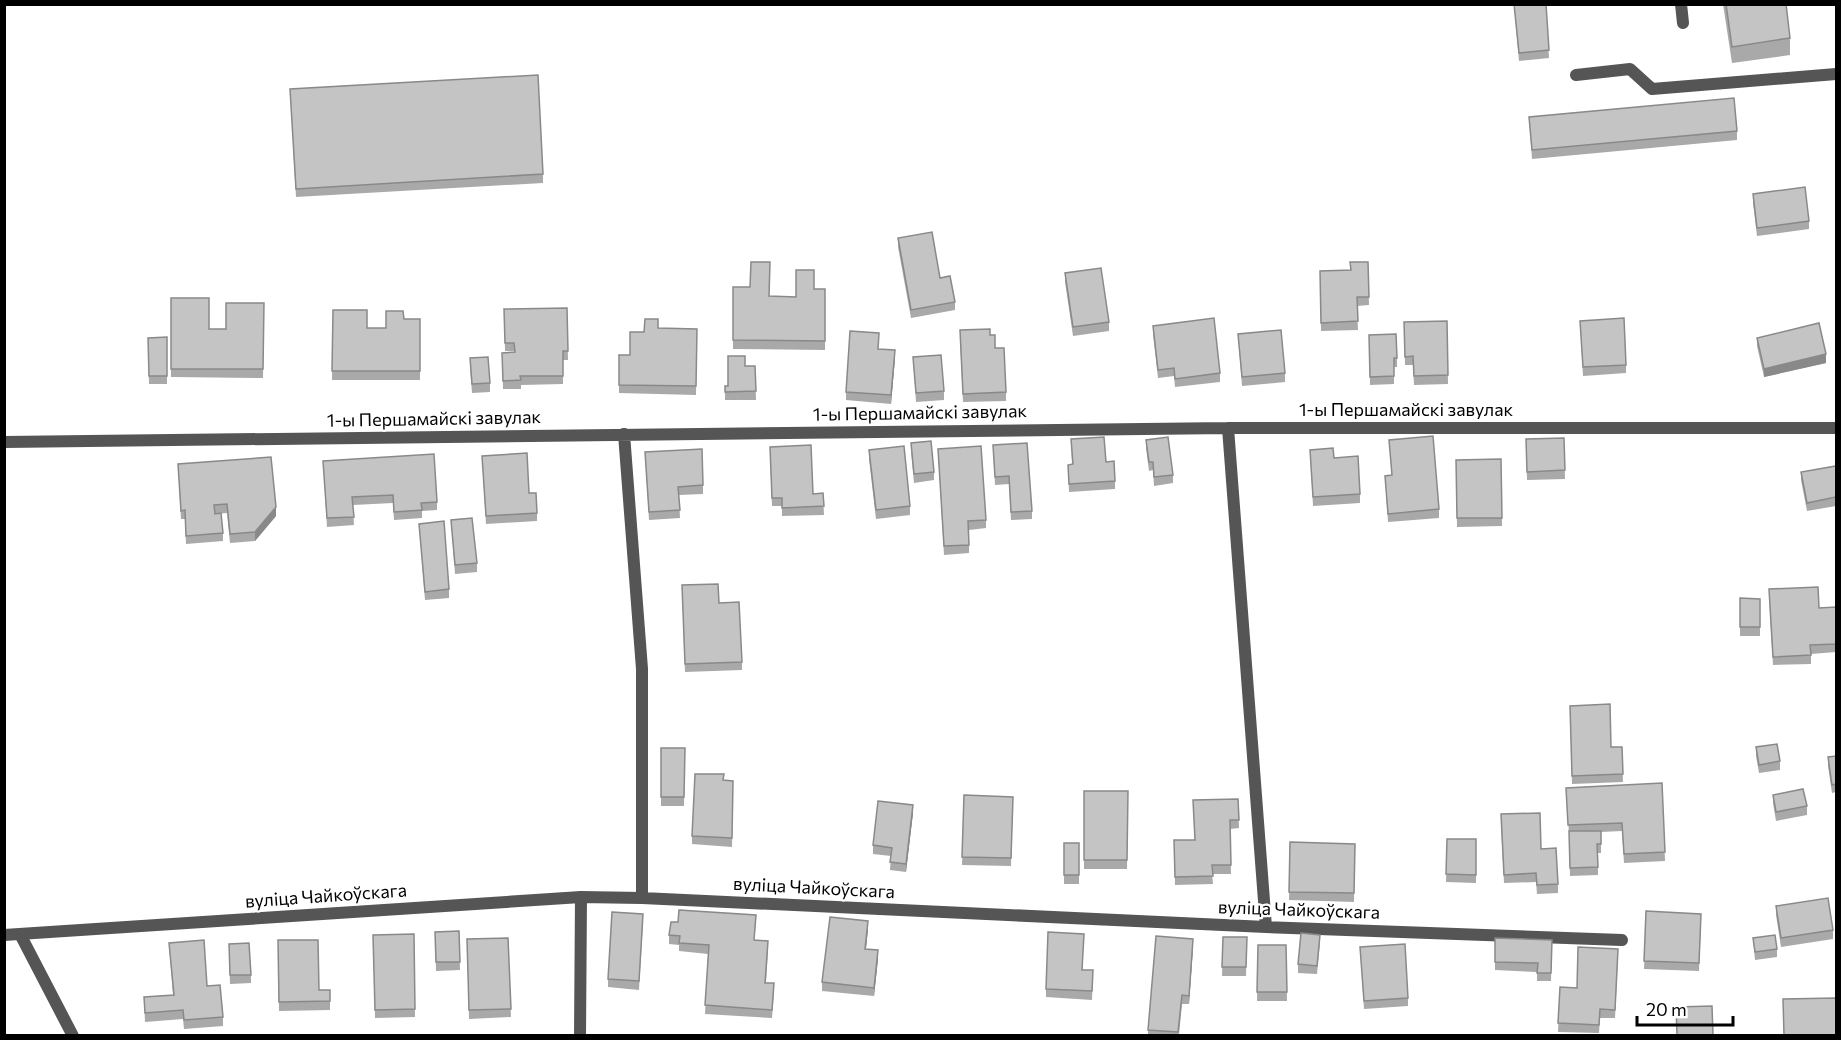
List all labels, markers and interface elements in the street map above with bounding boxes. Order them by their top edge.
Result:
street label: 1-ы Першамайскі завулак [1299,398,1513,420]
street label: 1-ы Першамайскі завулак [813,399,1028,425]
street label: 1-ы Першамайскі завулак [327,405,542,431]
street label: вуліца Чайкоўскага [733,872,896,902]
street label: вуліца Чайкоўскага [244,878,408,912]
street label: вуліца Чайкоўскага [1218,895,1380,923]
scale bar [1637,989,1733,1027]
text: 20 m [1646,998,1687,1020]

